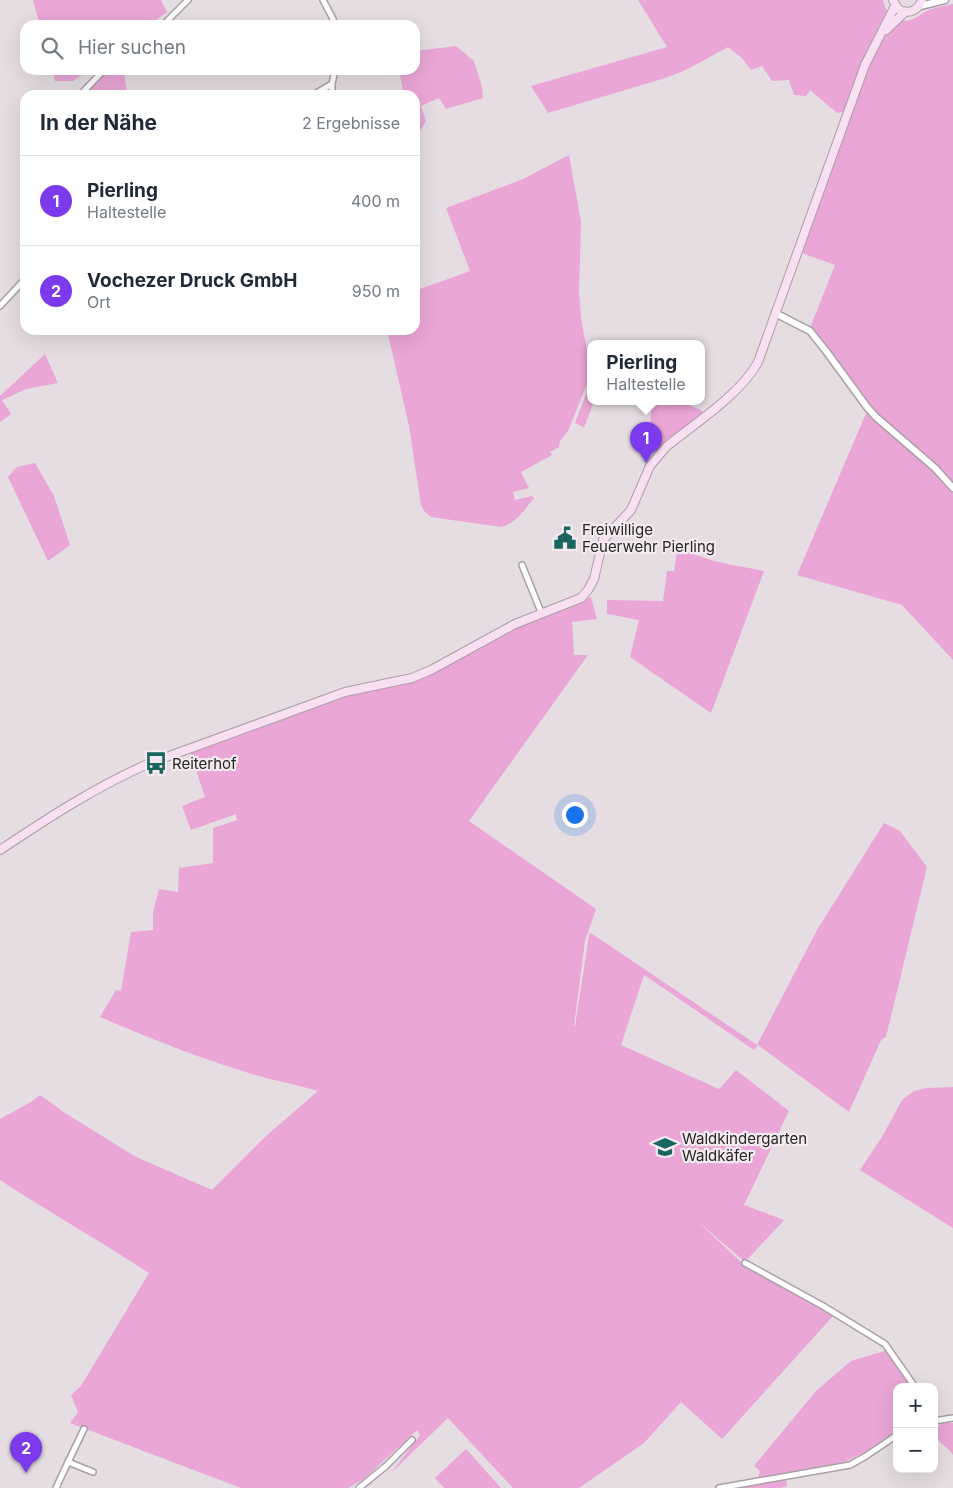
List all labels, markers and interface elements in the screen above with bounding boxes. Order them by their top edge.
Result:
search box [20,20,420,75]
icon: search [38,34,66,62]
text: Hier suchen [78,36,186,59]
text: In der Nähe [40,110,157,135]
text: 2 Ergebnisse [302,113,400,133]
text: Pierling [87,179,158,202]
text: 1 [53,191,59,211]
text: 400 m [351,191,400,211]
text: Haltestelle [87,202,166,222]
text: Vochezer Druck GmbH [87,269,297,292]
text: 2 [51,281,61,301]
text: 950 m [352,281,400,301]
text: Ort [87,292,111,312]
popup [587,340,705,405]
text: Pierling [606,351,677,374]
text: Haltestelle [606,374,686,394]
pin: 1 [630,422,662,463]
place label: Freiwillige Feuerwehr Pierling [582,520,715,556]
public building icon: Freiwillige Feuerwehr Pierling [552,525,578,551]
bus stop icon: Reiterhof [143,750,169,776]
place label: Reiterhof [172,754,237,773]
your location [562,802,588,828]
place label: Waldkindergarten Waldkäfer [682,1129,807,1165]
school or university icon: Waldkindergarten Waldkäfer [652,1134,678,1160]
map controls [893,1383,938,1473]
button: + [893,1383,938,1428]
button: − [893,1428,938,1473]
pin: 2 [10,1432,42,1473]

